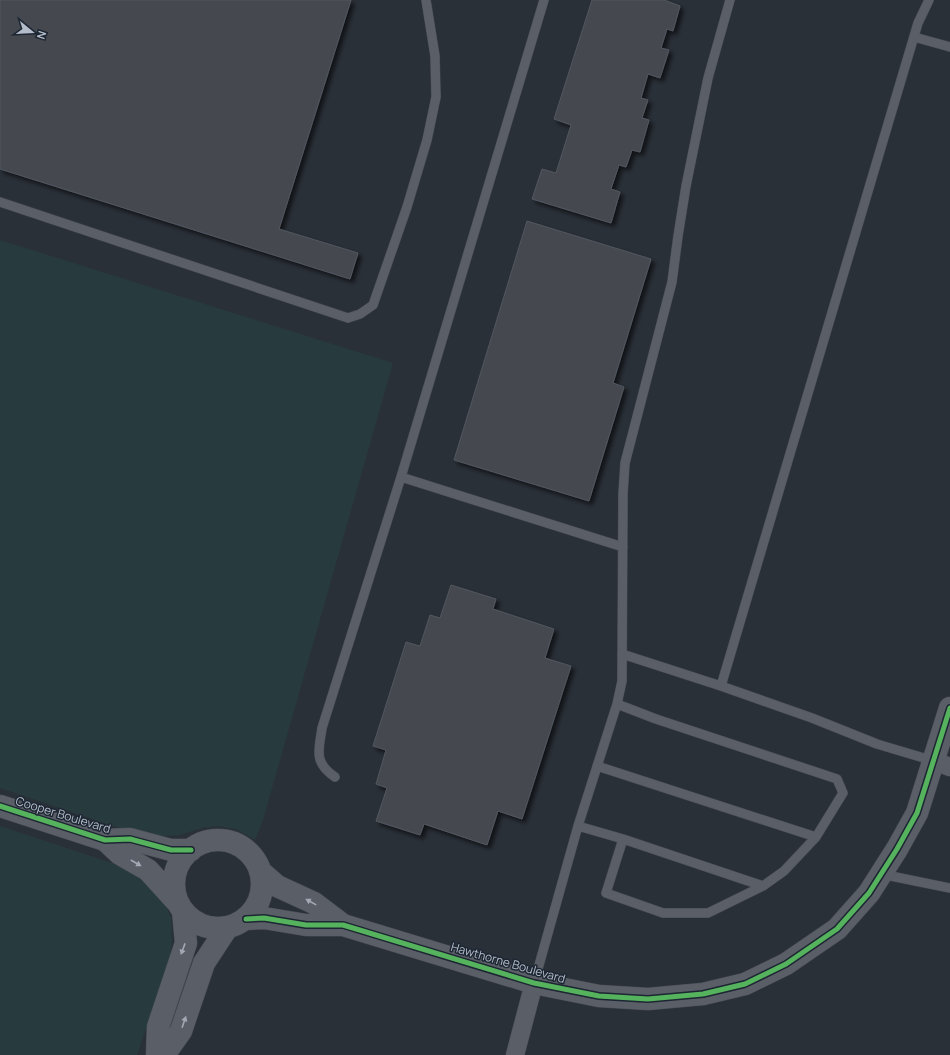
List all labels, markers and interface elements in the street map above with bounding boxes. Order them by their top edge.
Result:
north arrow [12,12,52,52]
text: N [34,29,50,41]
street label: Cooper Boulevard [14,792,113,837]
one-way arrow [131,860,142,867]
one-way arrow [305,899,317,906]
street label: Hawthorne Boulevard [449,938,567,987]
one-way arrow [180,944,186,956]
one-way arrow [182,1016,188,1028]

